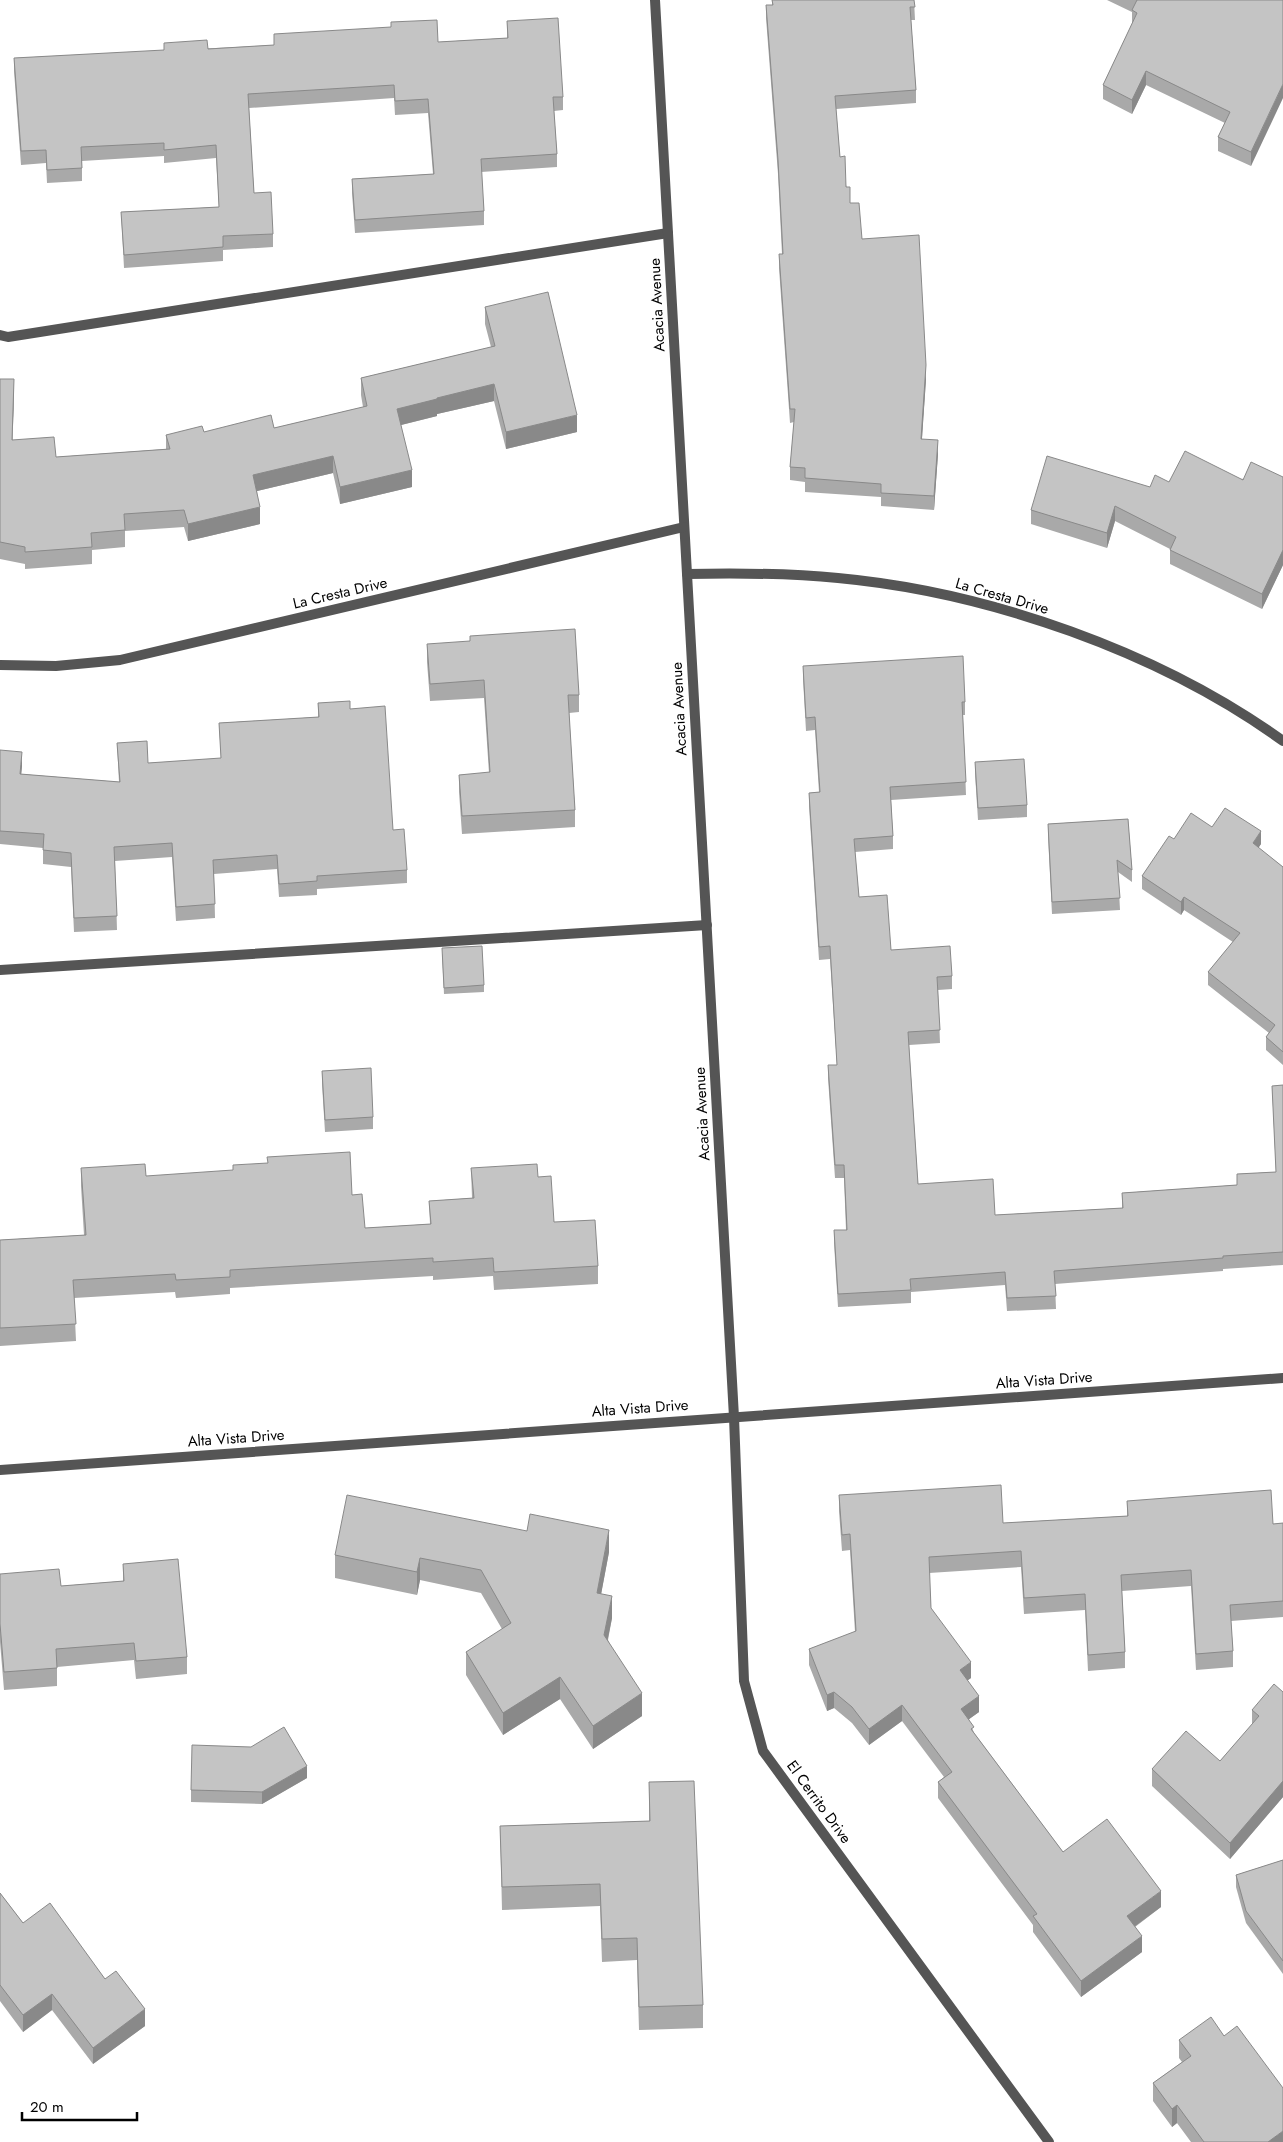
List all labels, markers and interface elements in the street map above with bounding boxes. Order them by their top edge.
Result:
street label: Acacia Avenue [644,257,670,352]
street label: La Cresta Drive [291,571,390,615]
street label: La Cresta Drive [953,572,1051,620]
street label: Acacia Avenue [666,661,692,756]
street label: Acacia Avenue [689,1066,715,1161]
street label: Alta Vista Drive [995,1366,1094,1394]
street label: Alta Vista Drive [591,1394,690,1422]
street label: Alta Vista Drive [187,1424,286,1452]
street label: El Cerrito Drive [781,1756,857,1848]
scale bar [22,2090,138,2122]
text: 20 m [30,2096,64,2118]

